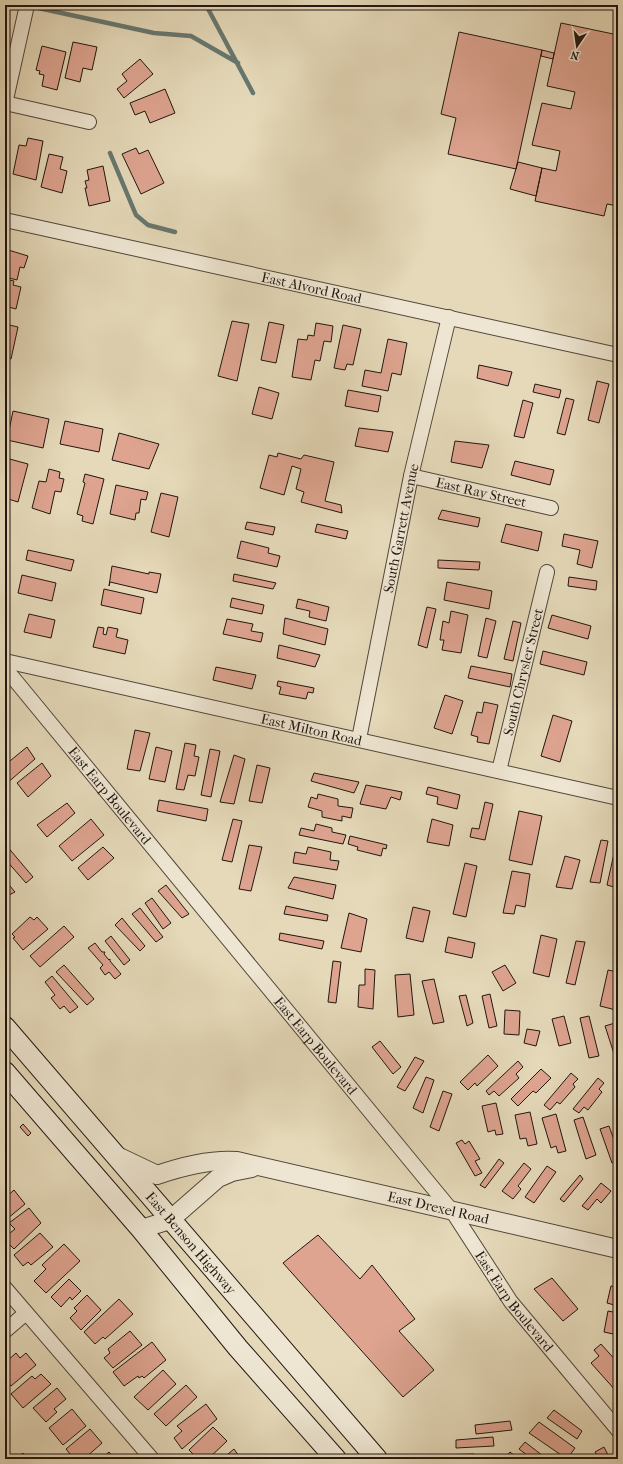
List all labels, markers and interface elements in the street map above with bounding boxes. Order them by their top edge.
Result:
north arrow [557,26,597,66]
text: N [569,48,580,63]
street label: East Alvord Road [260,269,364,307]
street label: South Garrett Avenue [380,462,423,594]
street label: East Ray Street [434,474,528,511]
street label: South Chrysler Street [500,607,547,737]
street label: East Milton Road [259,710,364,750]
street label: East Earp Boulevard [64,743,155,848]
street label: East Earp Boulevard [270,994,361,1098]
street label: East Drexel Road [386,1188,491,1228]
street label: East Benson Highway [142,1189,240,1298]
street label: East Earp Boulevard [471,1248,557,1356]

